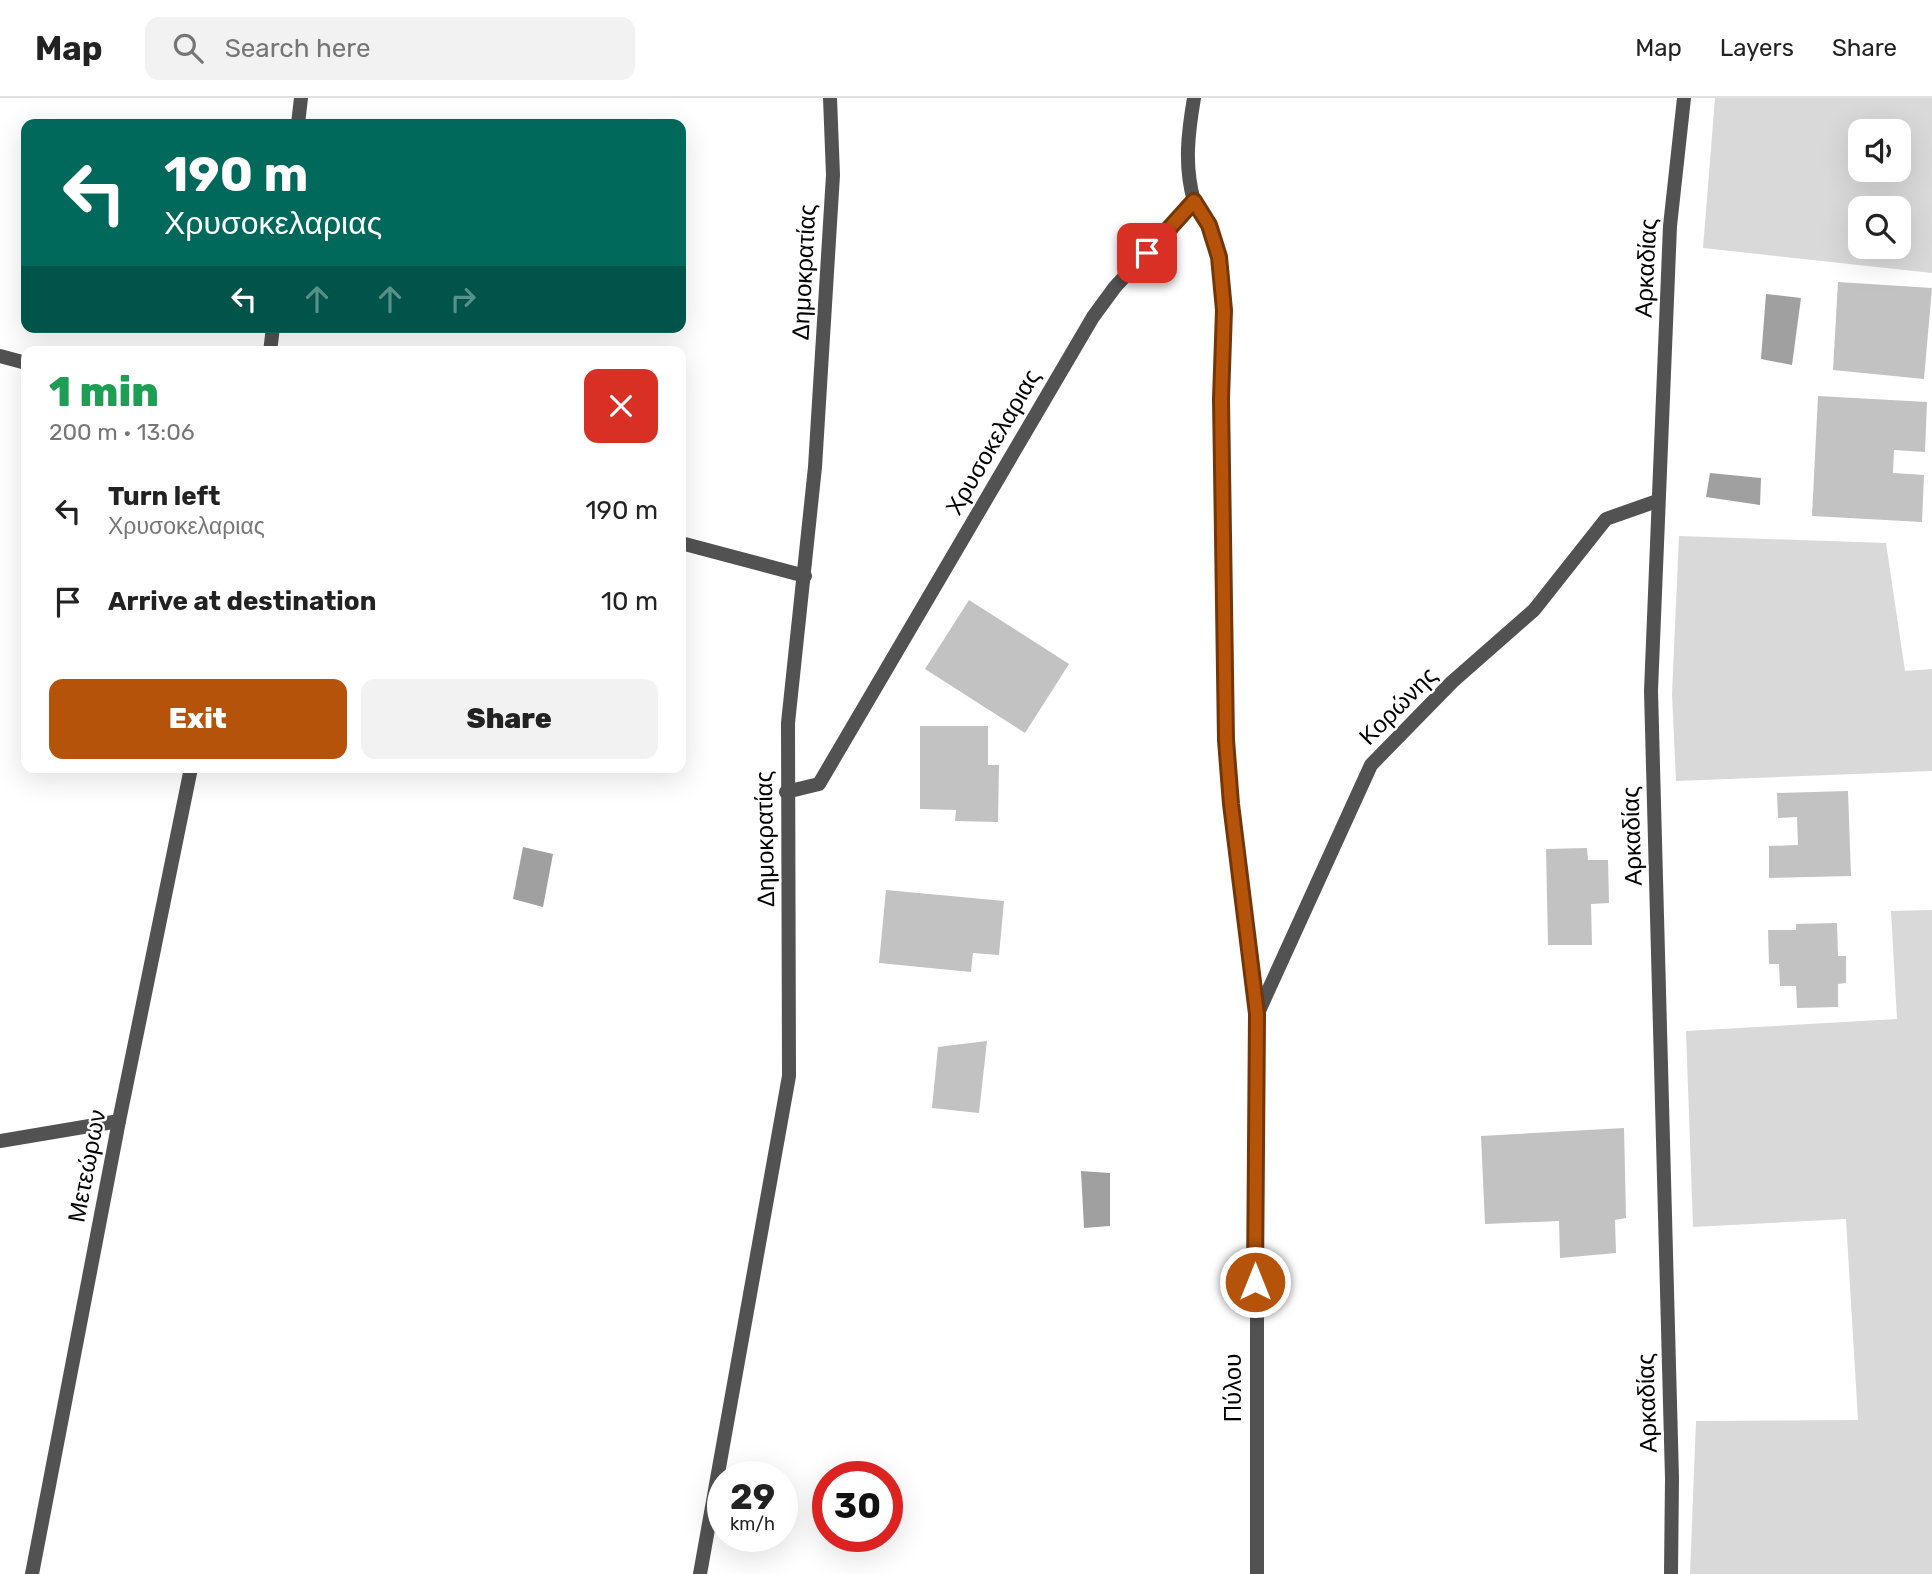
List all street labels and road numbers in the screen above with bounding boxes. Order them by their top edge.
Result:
street label: Δημοκρατίας [786,203,822,341]
street label: Αρκαδίας [1629,218,1663,318]
street label: Χρυσοκελαριας [940,364,1046,520]
street label: Κορώνης [1353,661,1443,751]
street label: Δημοκρατίας [750,771,780,907]
street label: Αρκαδίας [1616,786,1648,886]
street label: Μετεώρων [62,1107,112,1225]
street label: Αρκαδίας [1631,1353,1663,1453]
street label: Πύλου [1219,1354,1247,1422]

